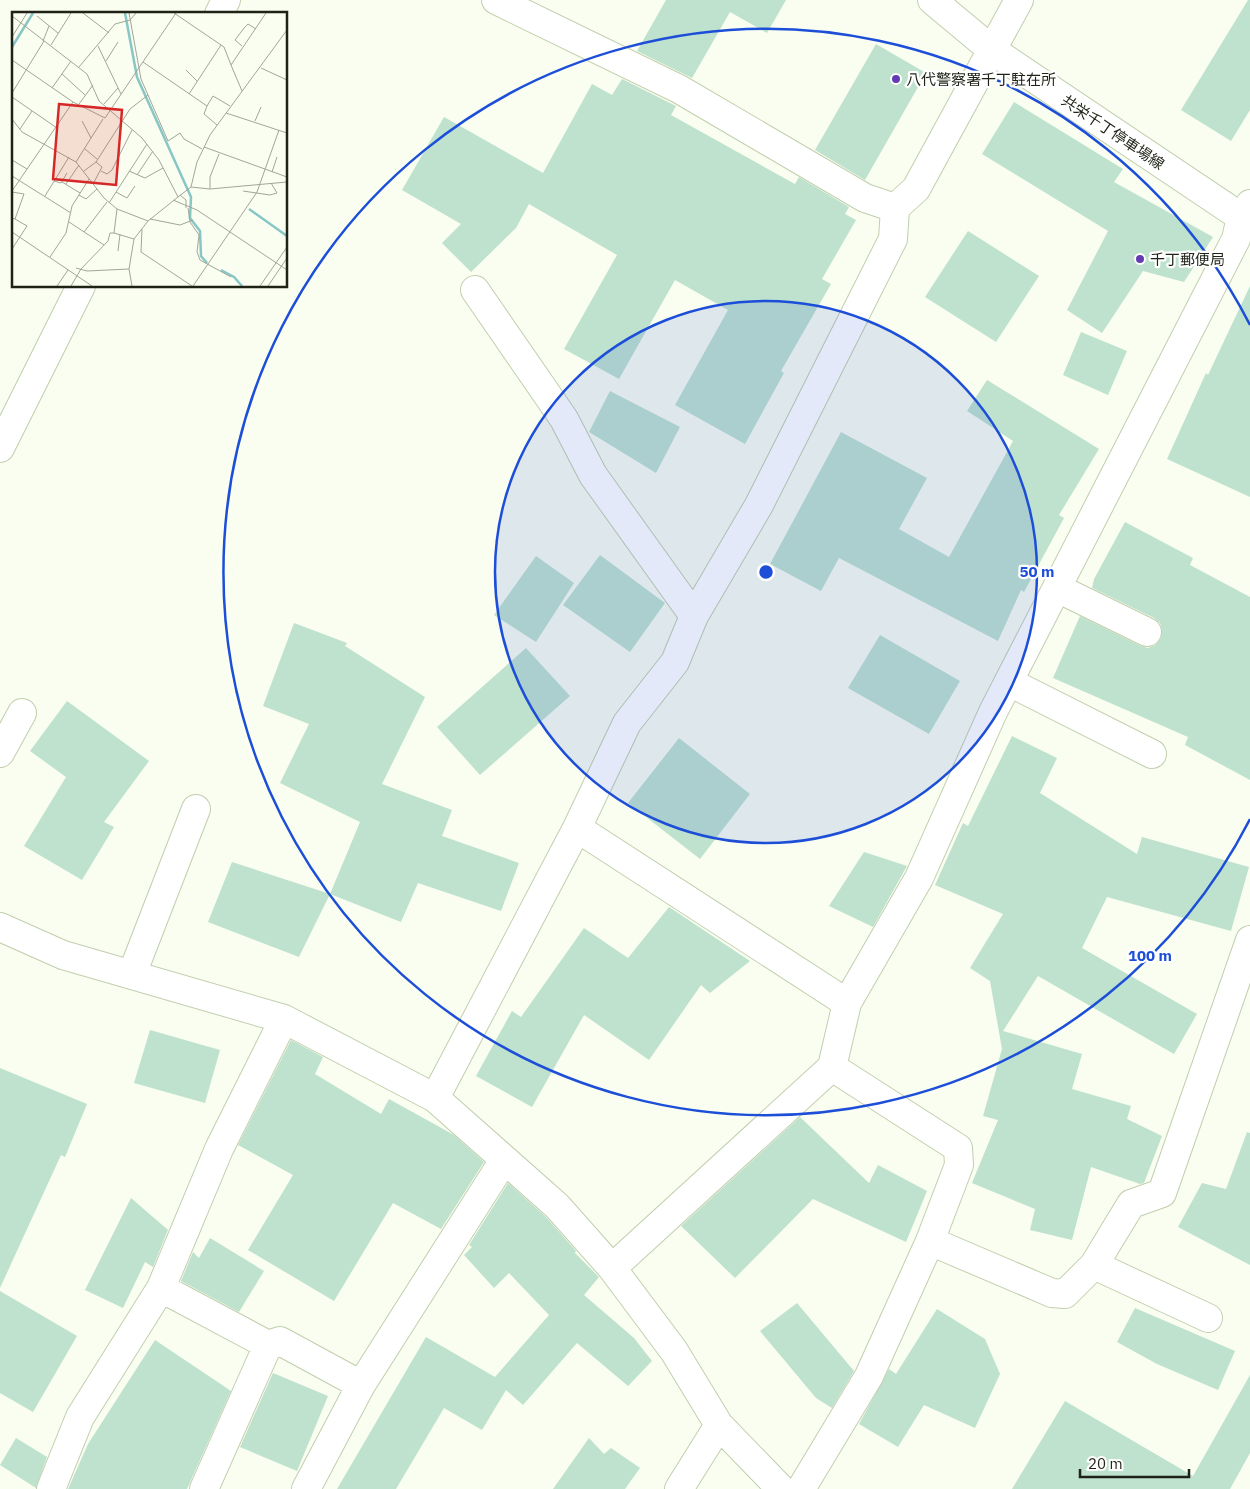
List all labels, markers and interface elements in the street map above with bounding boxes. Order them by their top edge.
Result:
inset map [12,12,288,288]
place label: 八代警察署千丁駐在所 [906,70,1056,89]
marker: 八代警察署千丁駐在所 [890,73,902,85]
street label: 共栄千丁停車場線 [1058,91,1168,173]
place label: 千丁郵便局 [1150,250,1225,269]
marker: 千丁郵便局 [1134,253,1146,265]
text: 50 m [1020,562,1054,581]
centre of rings [757,563,775,581]
text: 100 m [1128,946,1172,965]
scale bar [1080,1446,1189,1478]
text: 20 m [1088,1454,1123,1473]

